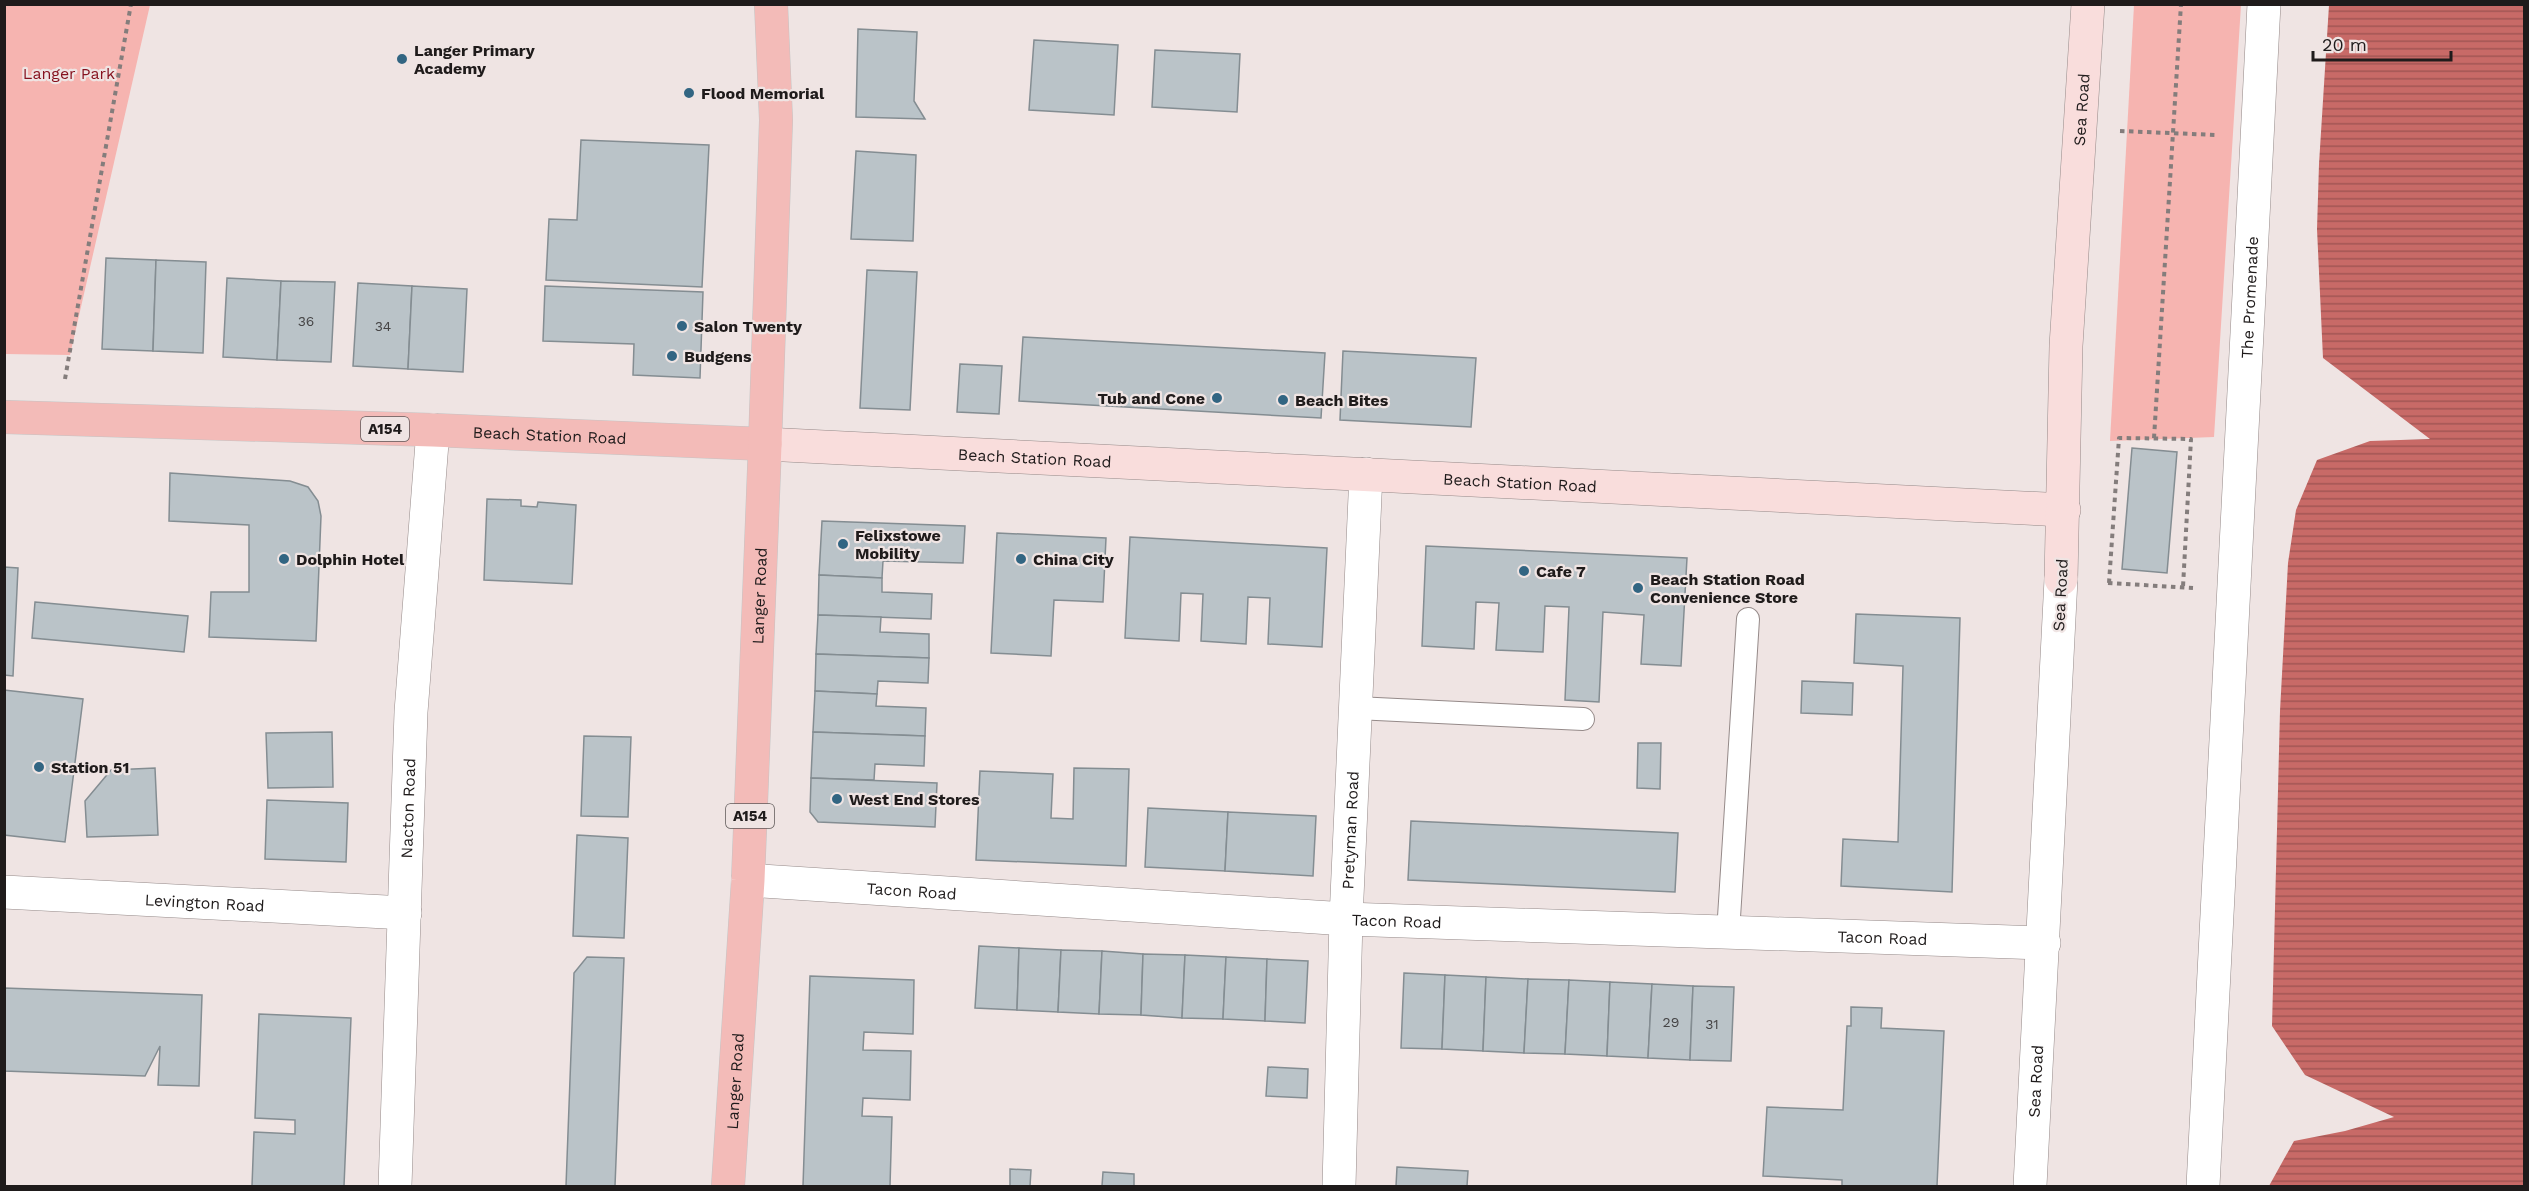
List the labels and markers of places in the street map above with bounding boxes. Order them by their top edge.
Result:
place label: Langer Primary Academy [414,41,536,78]
marker: Langer Primary Academy [395,52,409,66]
place label: Flood Memorial [701,84,825,103]
marker: Flood Memorial [682,86,696,100]
place label: Salon Twenty [694,317,803,336]
marker: Salon Twenty [675,319,689,333]
place label: Budgens [684,347,752,366]
marker: Budgens [665,349,679,363]
place label: Tub and Cone [1098,389,1205,408]
marker: Tub and Cone [1210,391,1224,405]
place label: Beach Bites [1295,391,1389,410]
marker: Beach Bites [1276,393,1290,407]
place label: Felixstowe Mobility [855,526,941,563]
marker: Felixstowe Mobility [836,537,850,551]
place label: Dolphin Hotel [296,550,405,569]
place label: China City [1033,550,1115,569]
marker: Dolphin Hotel [277,552,291,566]
marker: China City [1014,552,1028,566]
place label: Cafe 7 [1536,562,1586,581]
marker: Cafe 7 [1517,564,1531,578]
place label: Beach Station Road Convenience Store [1650,570,1805,607]
marker: Beach Station Road Convenience Store [1631,581,1645,595]
place label: Station 51 [51,758,129,777]
marker: Station 51 [32,760,46,774]
place label: West End Stores [849,790,980,809]
marker: West End Stores [830,792,844,806]

